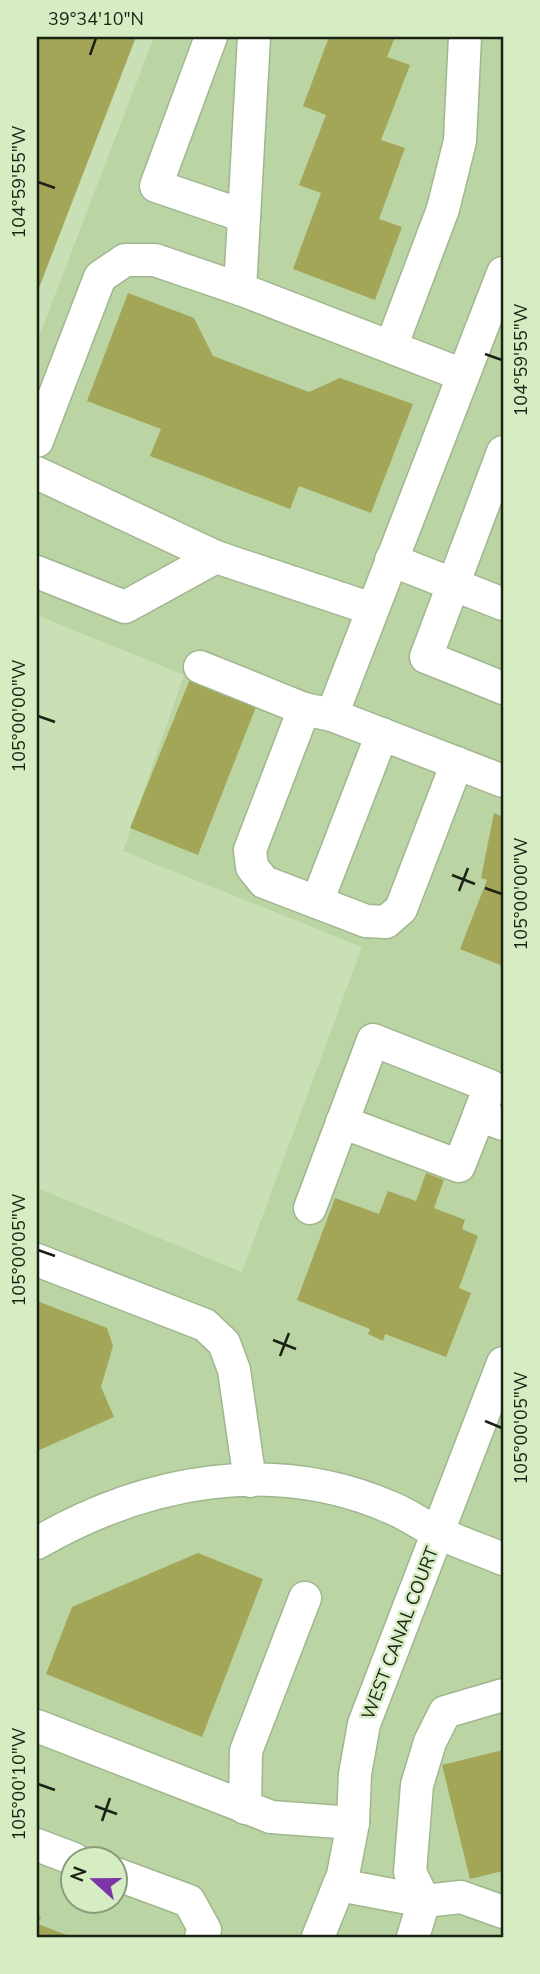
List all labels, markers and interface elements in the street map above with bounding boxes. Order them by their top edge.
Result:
text: 39°34'10"N [48,7,144,31]
text: 104°59'55"W [7,125,31,239]
text: 104°59'55"W [509,303,533,417]
text: 105°00'00"W [7,659,31,773]
text: 105°00'00"W [509,837,533,951]
text: 105°00'05"W [7,1193,31,1307]
text: 105°00'05"W [509,1371,533,1485]
street label: WEST CANAL COURT [356,1543,444,1723]
text: 105°00'10"W [7,1727,31,1841]
north arrow [60,1844,130,1914]
text: N [64,1863,94,1886]

